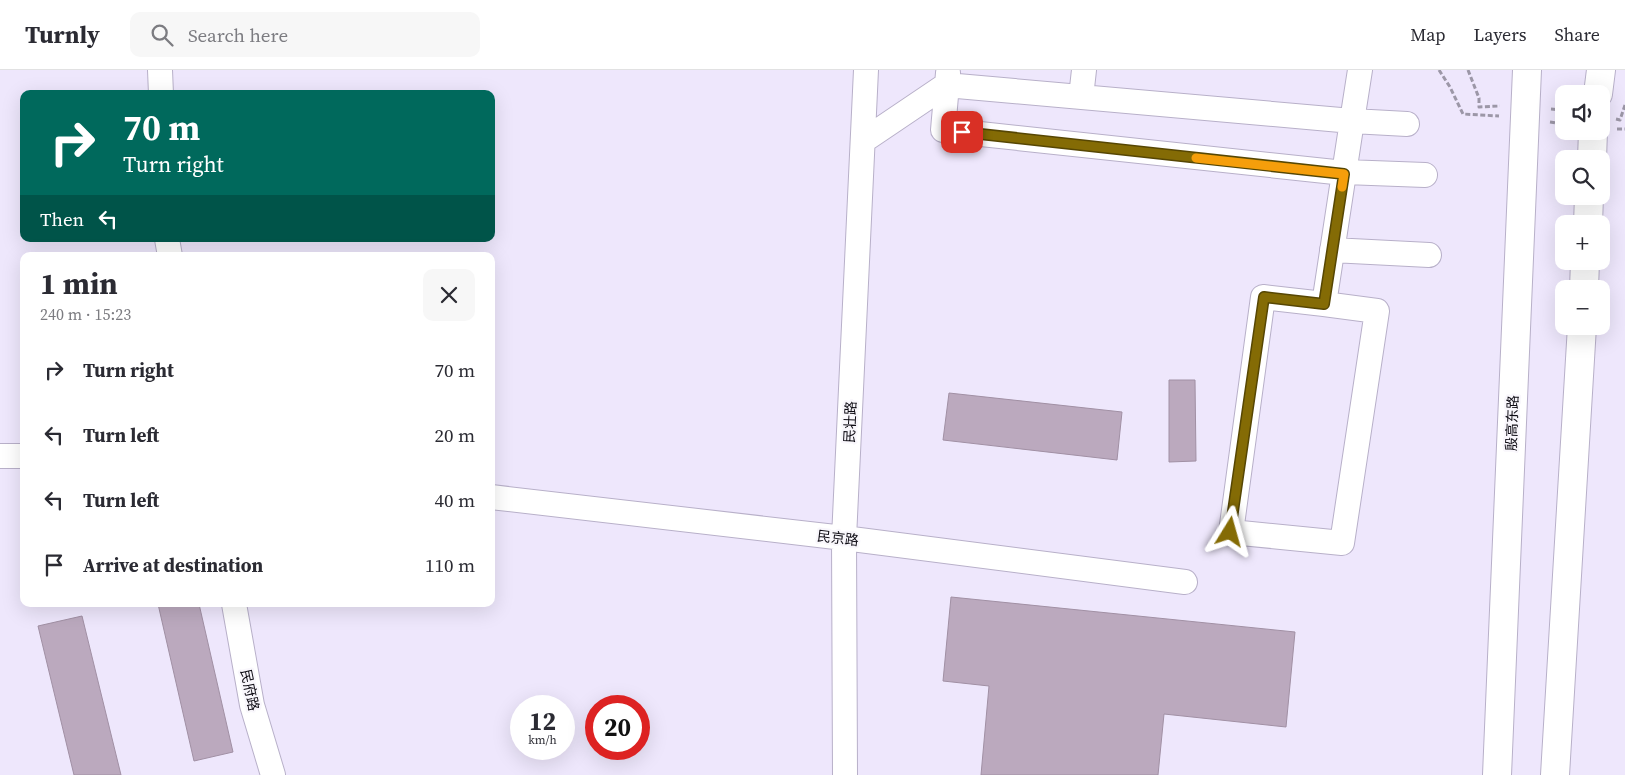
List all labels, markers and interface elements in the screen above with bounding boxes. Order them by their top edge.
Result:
search box [130,12,480,57]
text: Turnly [25,18,100,51]
icon: search [148,21,176,49]
text: Search here [188,22,288,48]
text: Map [1410,22,1445,47]
text: Layers [1473,22,1526,47]
text: Share [1554,22,1600,47]
map controls [1555,85,1610,335]
button: sound [1555,85,1610,140]
text: 70 m [123,104,200,152]
icon: right [40,110,105,175]
pin [941,111,983,153]
icon: arrive [948,118,976,146]
text: Turn right [123,149,224,179]
button: search [1555,150,1610,205]
icon: left [94,205,122,233]
text: Then [40,206,84,232]
button: + [1555,215,1610,270]
text: 1 min [40,263,118,304]
button: close [423,269,475,321]
button: − [1555,280,1610,335]
text: 240 m · 15:23 [40,303,131,325]
icon: right [40,356,68,384]
text: Turn right [83,357,174,383]
text: 70 m [434,357,475,383]
street label: 殷高东路 [1501,395,1523,451]
street label: 民壮路 [839,401,861,443]
icon: left [40,421,68,449]
text: Turn left [83,422,159,448]
text: 20 m [434,422,475,448]
icon: left [40,486,68,514]
text: Turn left [83,487,159,513]
text: 40 m [434,487,475,513]
position arrow [1203,505,1255,557]
street label: 民京路 [816,526,860,550]
icon: arrive [40,551,68,579]
text: Arrive at destination [83,552,263,578]
text: 110 m [425,552,475,578]
street label: 民府路 [236,667,264,713]
speed limit sign: 20 [585,695,650,760]
text: 12 [529,704,556,738]
text: km/h [528,732,557,748]

